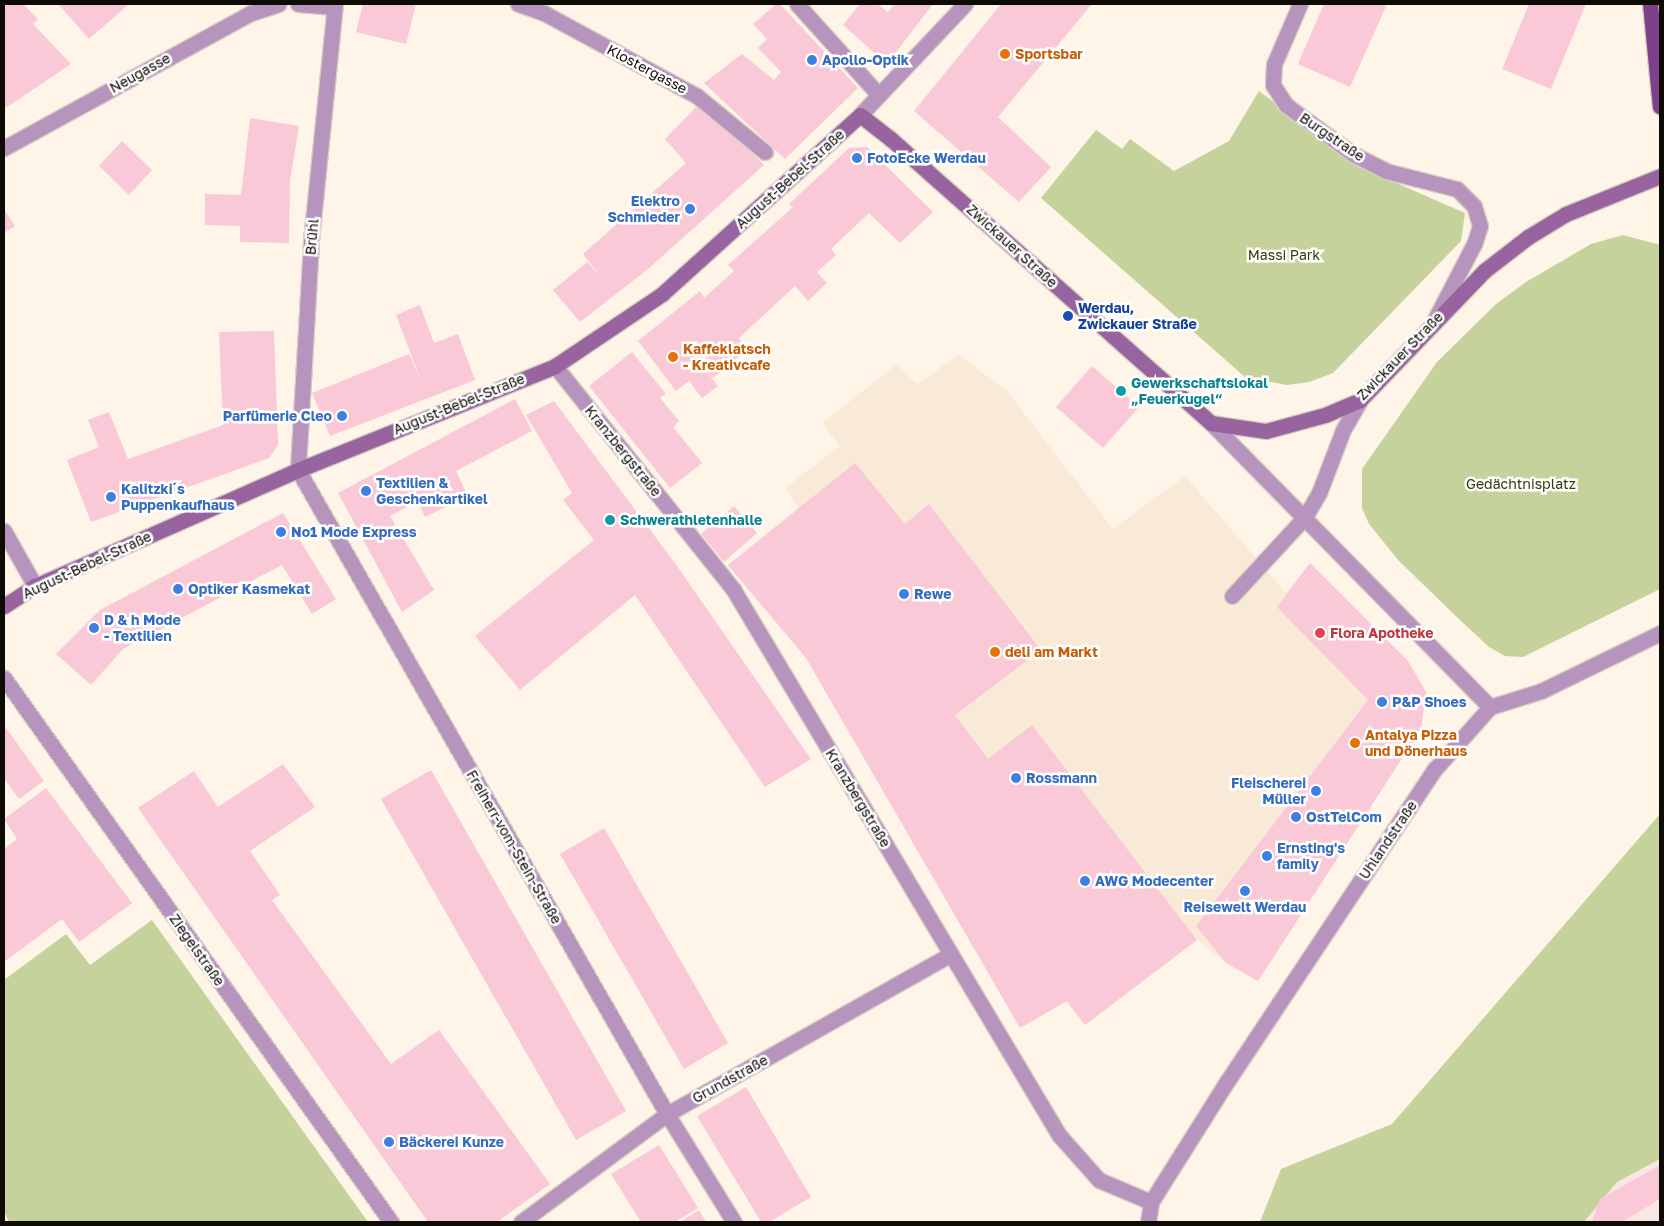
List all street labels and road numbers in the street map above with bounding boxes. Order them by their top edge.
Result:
street label: Klostergasse [604,41,690,97]
street label: Neugasse [107,49,173,97]
street label: Burgstraße [1297,109,1367,165]
street label: August-Bebel-Straße [732,126,848,232]
street label: Zwickauer Straße [963,201,1061,291]
street label: Brühl [302,218,322,256]
street label: Zwickauer Straße [1354,309,1446,403]
street label: August-Bebel-Straße [391,370,527,438]
street label: Kranzbergstraße [581,402,665,500]
street label: August-Bebel-Straße [20,528,154,602]
street label: Kranzbergstraße [822,746,894,850]
street label: Freiherr-vom-Stein-Straße [463,767,565,927]
street label: Uhlandstraße [1356,798,1420,882]
street label: Ziegelstraße [166,911,228,989]
street label: Grundstraße [689,1051,771,1107]

